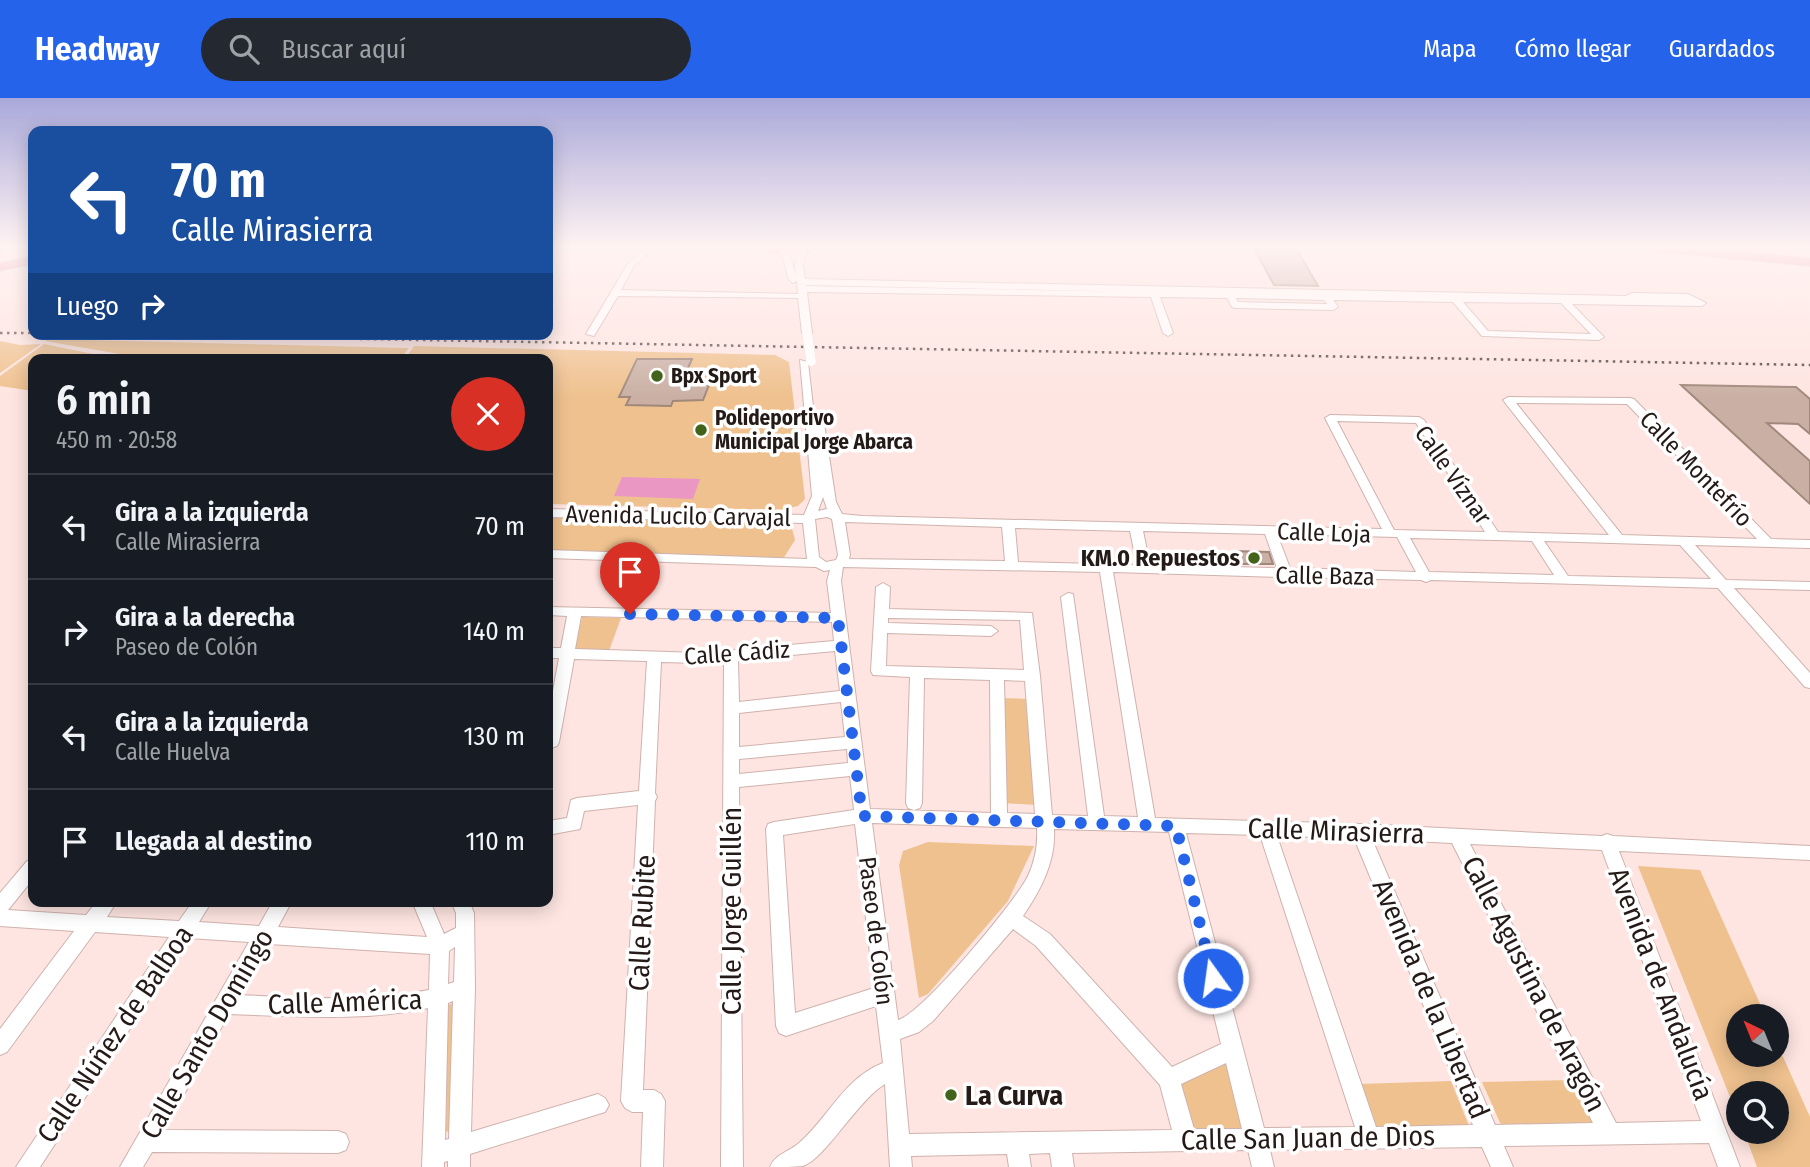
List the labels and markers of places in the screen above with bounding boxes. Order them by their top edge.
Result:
place label: Bpx Sport [671,363,757,389]
marker: Bpx Sport [649,368,665,384]
place label: Polideportivo Municipal Jorge Abarca [715,405,913,455]
marker: Polideportivo Municipal Jorge Abarca [693,422,709,438]
pin [600,542,660,614]
place label: KM.0 Repuestos [1081,544,1240,572]
marker: KM.0 Repuestos [1246,550,1262,566]
place label: La Curva [965,1079,1063,1112]
marker: La Curva [943,1087,959,1103]

